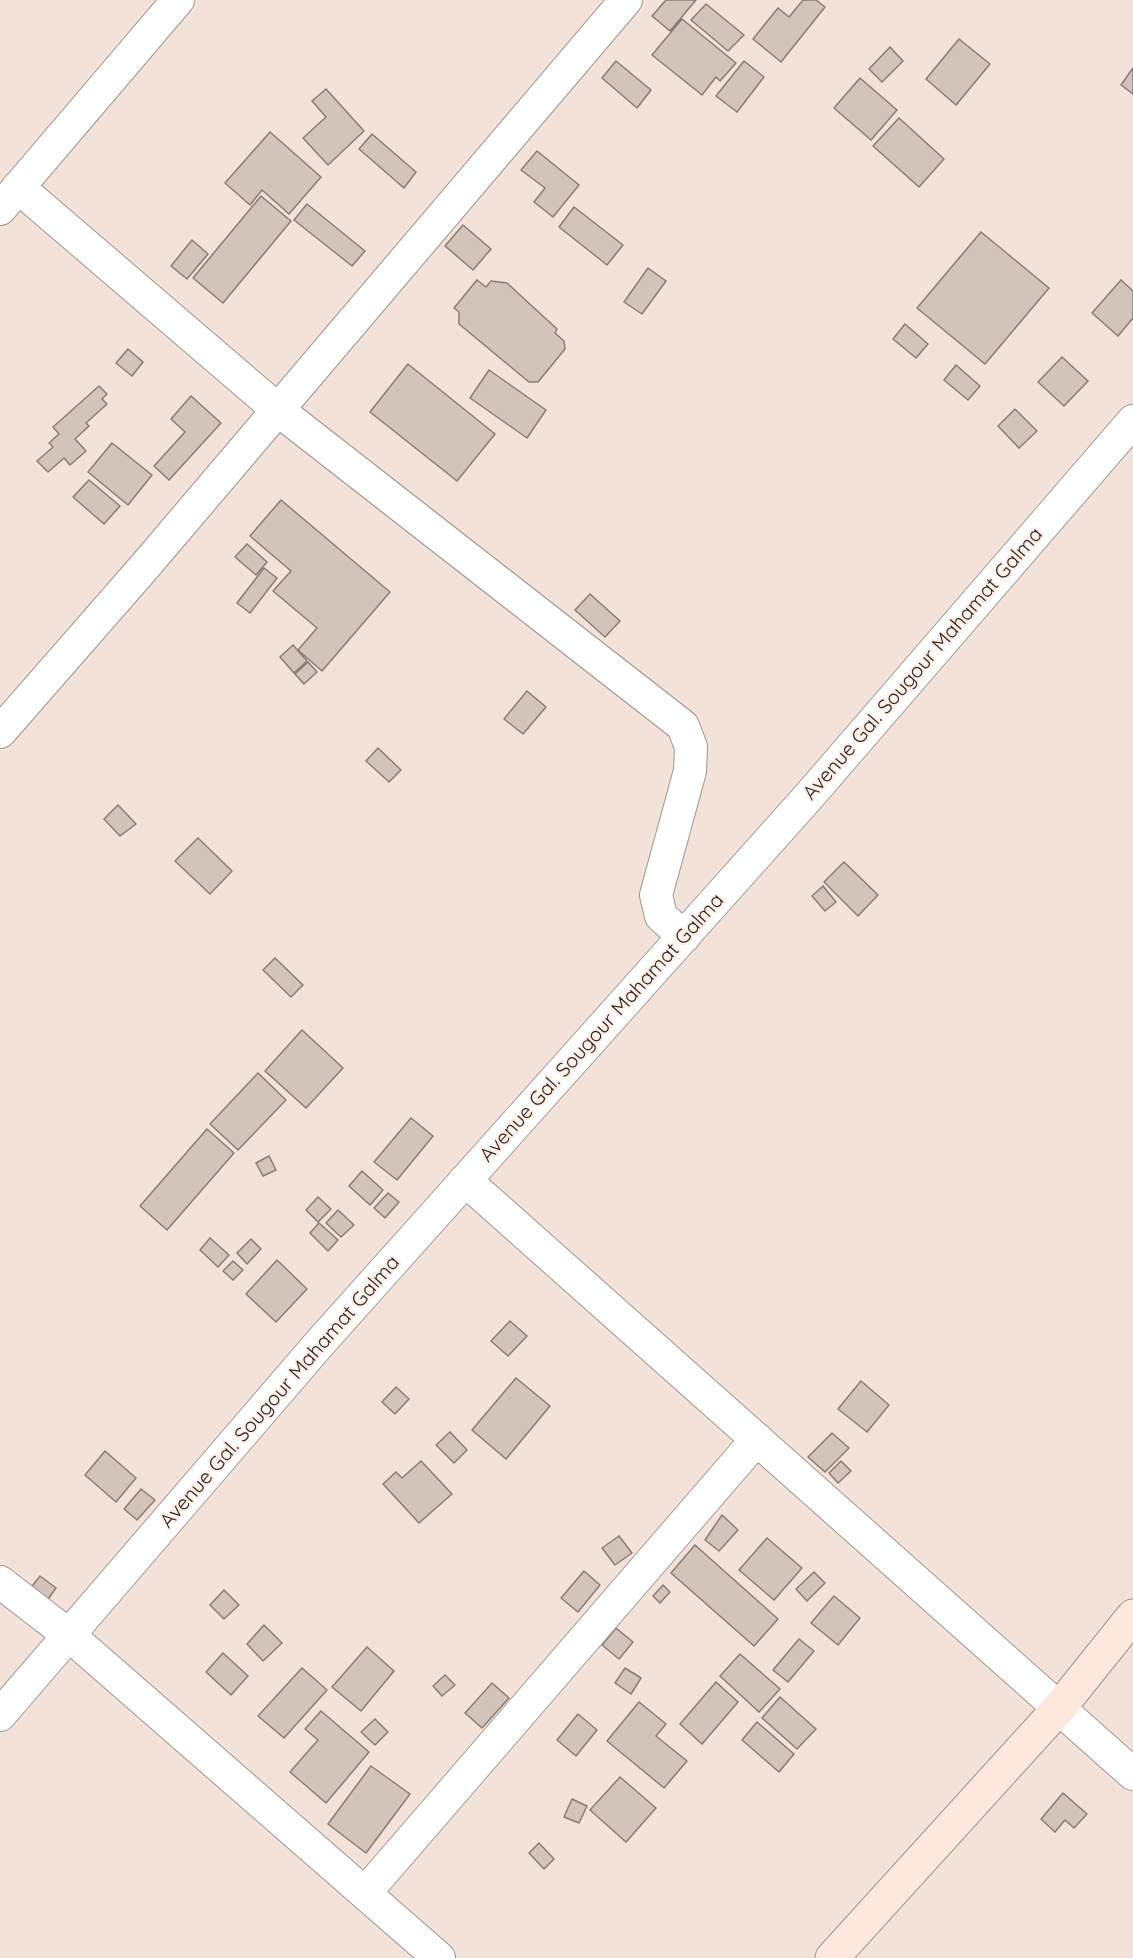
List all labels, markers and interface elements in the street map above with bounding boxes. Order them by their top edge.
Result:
street label: Avenue Gal. Sougour Mahamat Galma [798,523,1048,805]
street label: Avenue Gal. Sougour Mahamat Galma [475,889,729,1167]
street label: Avenue Gal. Sougour Mahamat Galma [155,1251,405,1533]

